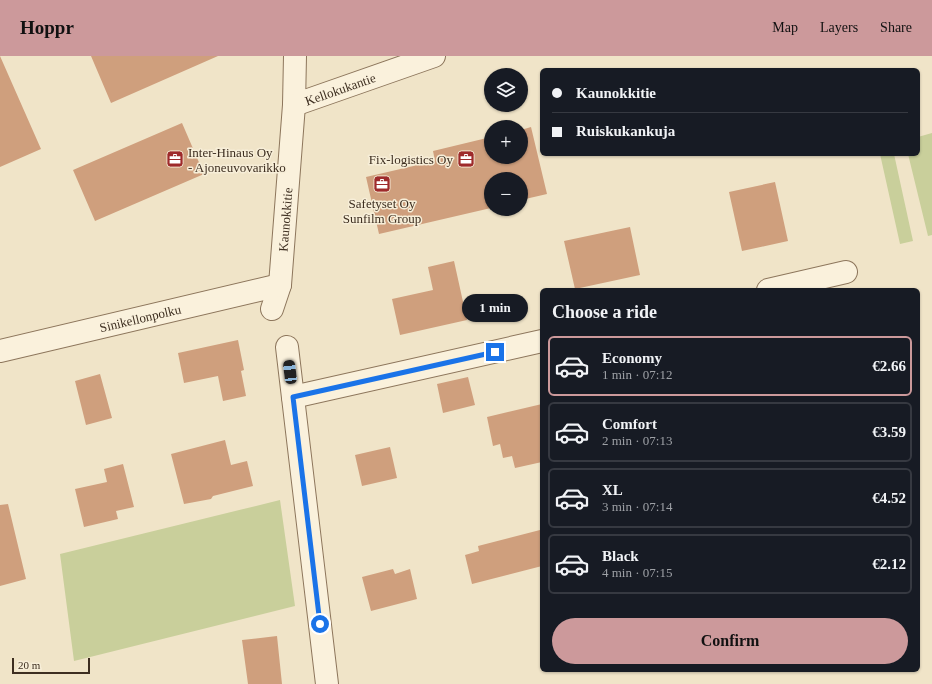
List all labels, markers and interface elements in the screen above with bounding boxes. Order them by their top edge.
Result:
text: Hoppr [20,17,74,38]
text: Map [772,20,798,35]
text: Layers [820,20,858,35]
text: Share [880,20,912,35]
map controls [484,68,528,216]
button: layers [484,68,528,112]
street label: Kellokukantie [303,69,378,108]
text: Kaunokkitie [576,85,656,101]
button: + [484,120,528,164]
text: Ruiskukankuja [576,123,675,139]
place label: Inter-Hinaus Oy - Ajoneuvovarikko [188,145,286,175]
office icon: Inter-Hinaus Oy - Ajoneuvovarikko [165,149,185,169]
office icon: Fix-logistics Oy [456,149,476,169]
place label: Fix-logistics Oy [369,152,453,167]
button: − [484,172,528,216]
office icon: Safetyset Oy Sunfilm Group [372,174,392,194]
street label: Kaunokkitie [275,187,295,252]
place label: Safetyset Oy Sunfilm Group [343,196,421,226]
callout: 1 min [462,294,528,322]
text: 1 min [479,300,511,315]
street label: Sinikellonpolku [98,301,183,335]
text: Choose a ride [552,302,657,322]
route end [486,343,504,361]
icon: car [554,348,590,384]
text: Economy [602,350,662,366]
text: €2.66 [872,358,906,374]
car [283,359,297,385]
text: 1 min · 07:12 [602,367,672,382]
icon: car [554,414,590,450]
text: Comfort [602,416,657,432]
text: €3.59 [872,424,906,440]
text: 2 min · 07:13 [602,433,672,448]
icon: car [554,480,590,516]
text: XL [602,482,623,498]
text: €4.52 [872,490,906,506]
text: 3 min · 07:14 [602,499,672,514]
icon: car [554,546,590,582]
text: Black [602,548,639,564]
text: €2.12 [872,556,906,572]
text: 4 min · 07:15 [602,565,672,580]
route start [311,615,329,633]
button: Confirm [552,618,908,664]
scale bar [12,656,90,675]
text: 20 m [18,659,40,671]

